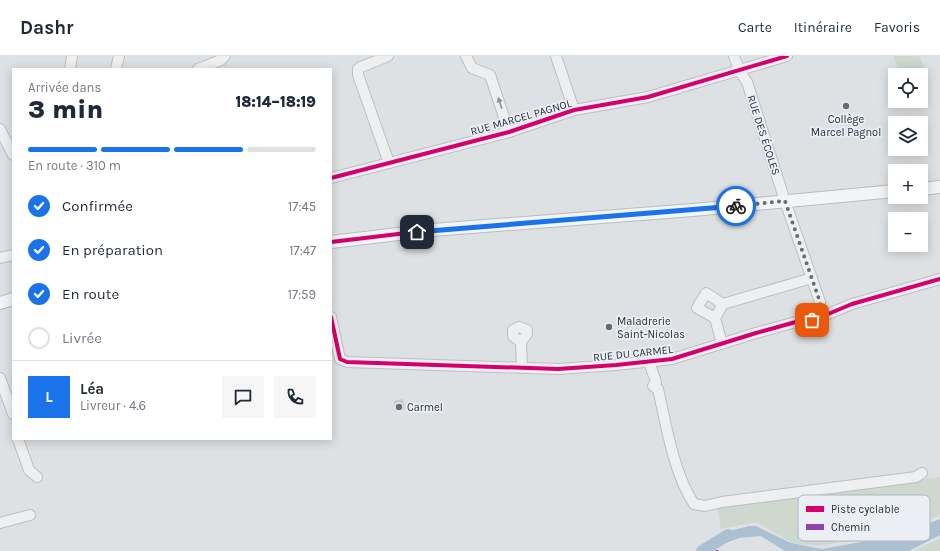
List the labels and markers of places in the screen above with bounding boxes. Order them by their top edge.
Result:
marker: Collège Marcel Pagnol [841,101,851,111]
place label: Collège Marcel Pagnol [811,113,881,139]
pin [400,215,434,249]
pin [795,303,829,337]
place label: Maladrerie Saint-Nicolas [617,315,685,341]
marker: Maladrerie Saint-Nicolas [604,322,614,332]
place label: Carmel [407,401,443,414]
marker: Carmel [394,402,404,412]

